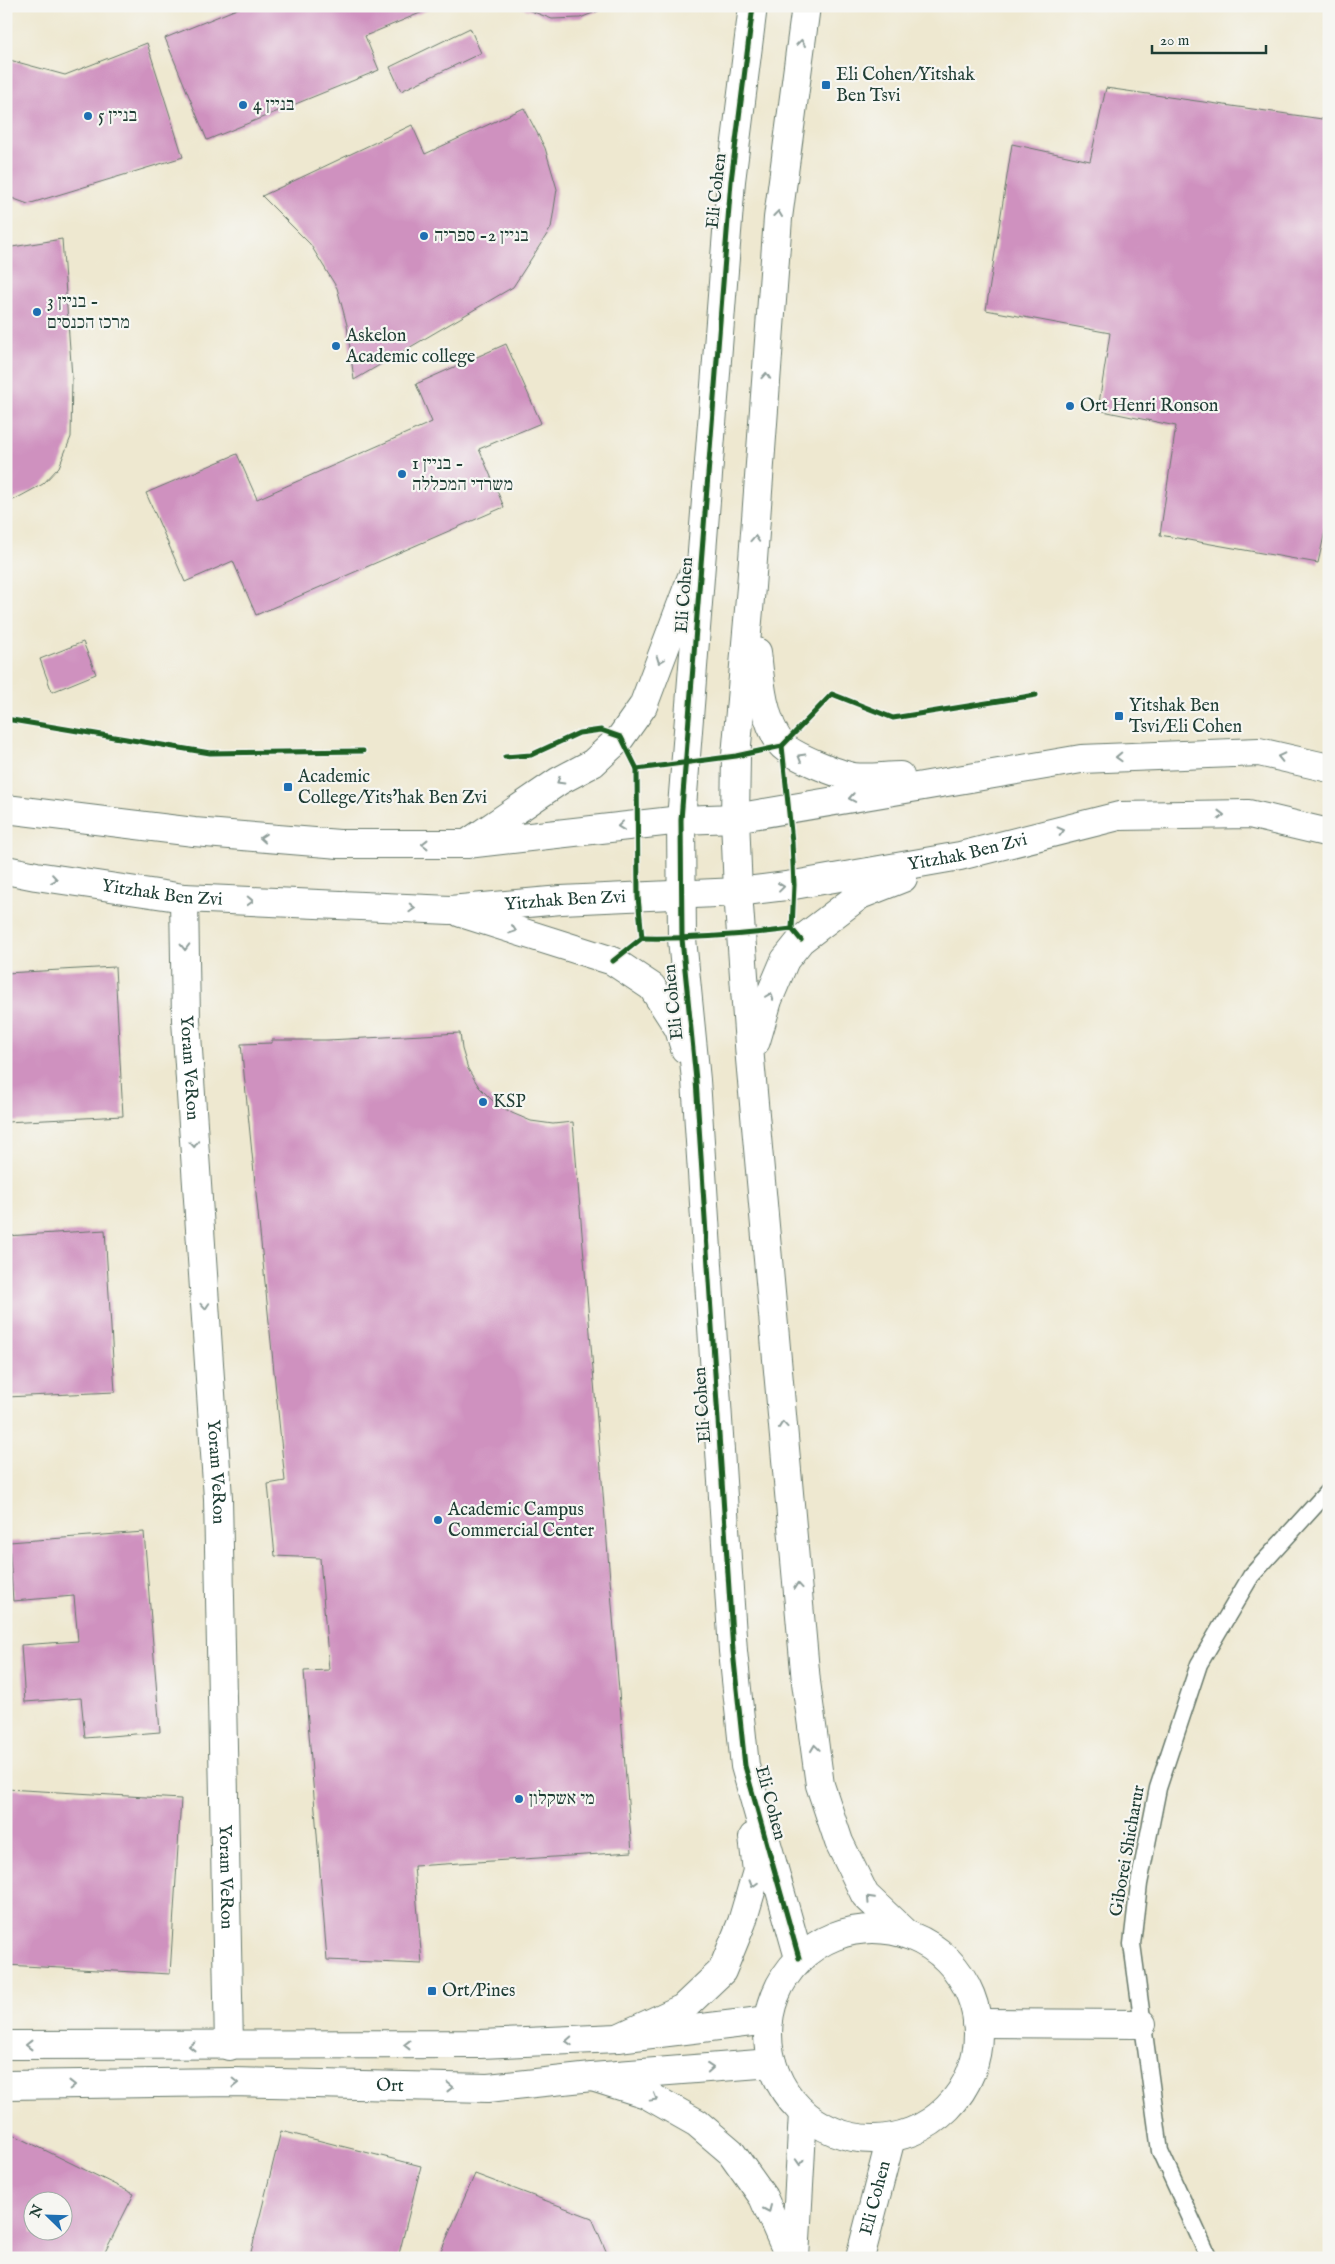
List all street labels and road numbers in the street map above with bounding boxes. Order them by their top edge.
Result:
street label: Eli Cohen [702,152,732,230]
street label: Eli Cohen [671,556,699,634]
street label: Yitzhak Ben Zvi [906,828,1030,876]
street label: Yitzhak Ben Zvi [100,874,223,911]
street label: Yitzhak Ben Zvi [503,886,627,917]
street label: Eli Cohen [659,963,689,1041]
street label: Yoram VeRon [174,1015,204,1121]
street label: Eli Cohen [689,1366,717,1444]
street label: Yoram VeRon [201,1419,230,1525]
street label: Eli Cohen [749,1763,791,1843]
street label: Giborei Shicharur [1105,1783,1151,1919]
street label: Yoram VeRon [213,1824,238,1930]
street label: Ort [376,2074,404,2098]
street label: Eli Cohen [855,2158,896,2238]

